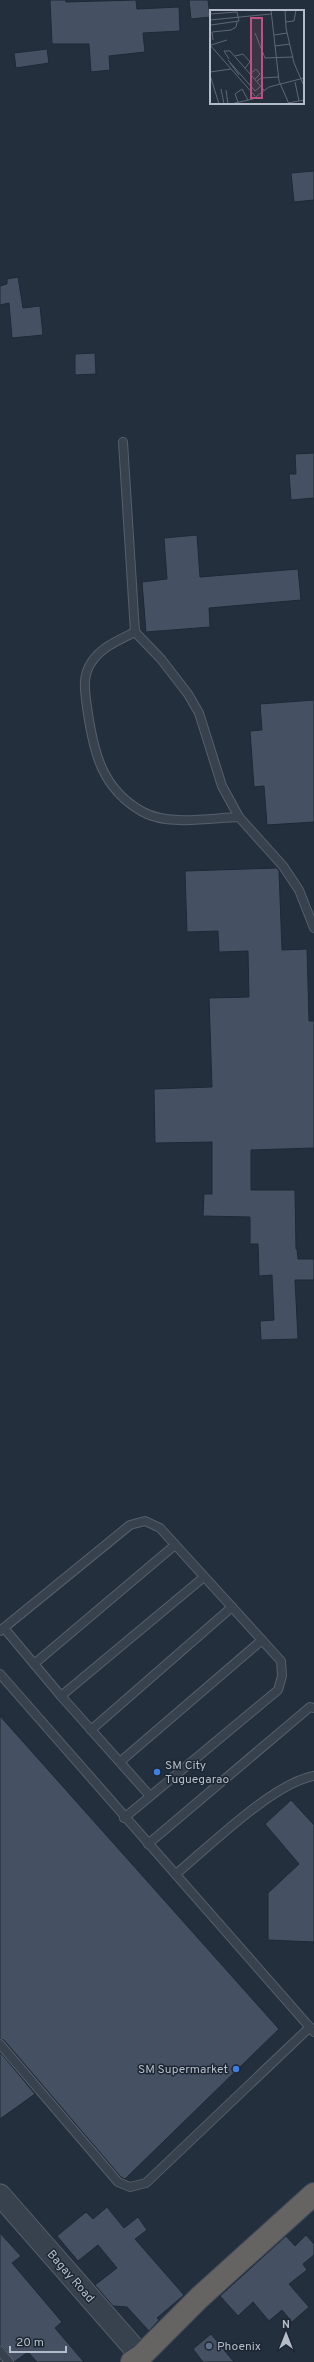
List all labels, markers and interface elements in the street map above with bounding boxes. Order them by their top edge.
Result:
inset map [210,10,304,104]
place label: SM City Tuguegarao [165,1758,230,1788]
marker: SM City Tuguegarao [152,1767,162,1777]
place label: SM Supermarket [138,2062,228,2078]
marker: SM Supermarket [231,2064,241,2074]
street label: Bagay Road [43,2247,97,2306]
north arrow [266,2314,306,2354]
text: N [282,2318,290,2332]
scale bar [10,2328,66,2354]
text: 20 m [16,2335,44,2351]
place label: Phoenix [217,2339,261,2355]
marker: Phoenix [204,2341,214,2351]

